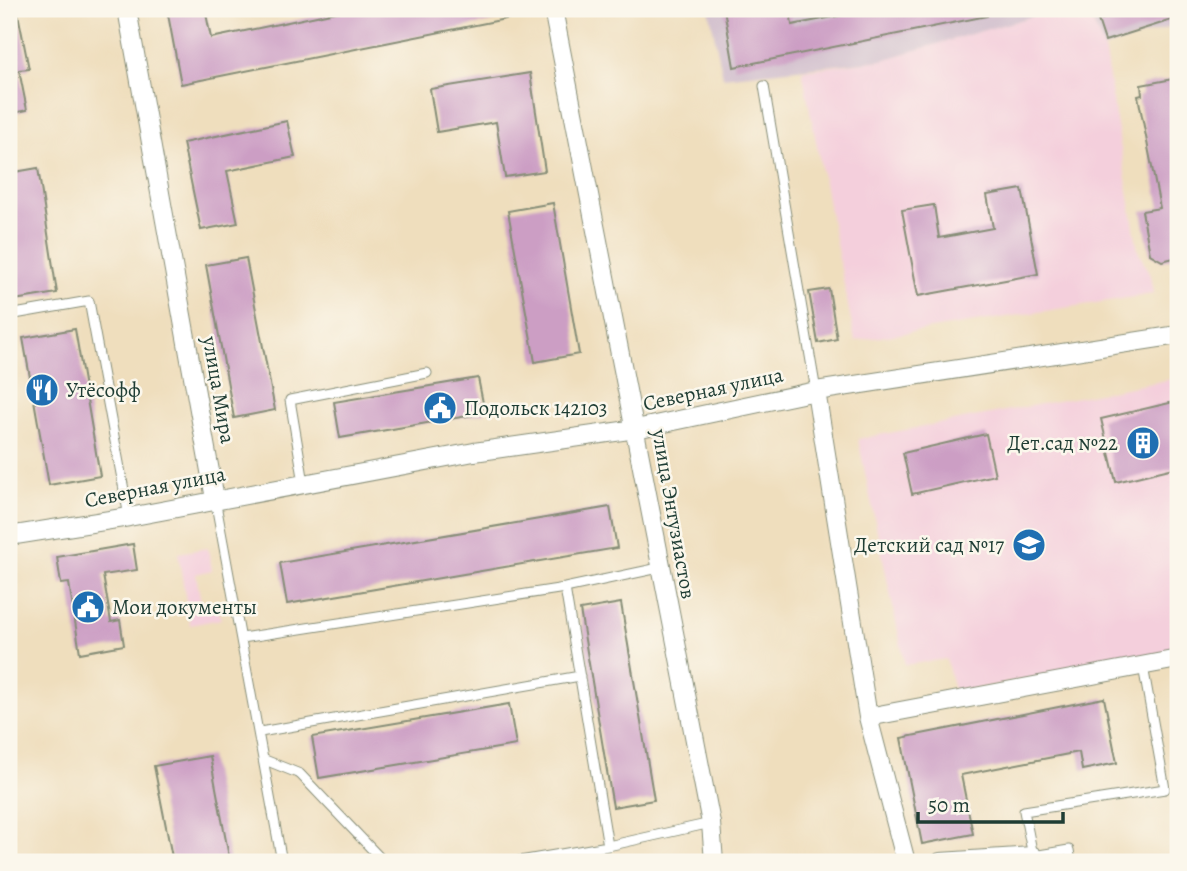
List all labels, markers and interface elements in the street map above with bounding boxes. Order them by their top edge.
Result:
street label: улица Мира [196,333,242,446]
street label: Северная улица [640,360,786,418]
restaurant icon: Утёсофф [23,371,61,409]
place label: Утёсофф [66,376,141,404]
public building icon: Подольск 142103 [421,389,459,427]
place label: Подольск 142103 [464,394,608,422]
building icon: Дет.сад №22 [1124,424,1162,462]
street label: улица Энтузиастов [645,426,703,601]
place label: Дет.сад №22 [1007,429,1118,457]
street label: Северная улица [82,460,228,514]
school or university icon: Детский сад №17 [1010,526,1048,564]
place label: Детский сад №17 [854,531,1004,559]
public building icon: Мои документы [69,588,107,626]
place label: Мои документы [112,593,257,621]
scale bar [918,780,1063,824]
text: 50 m [928,791,970,819]

